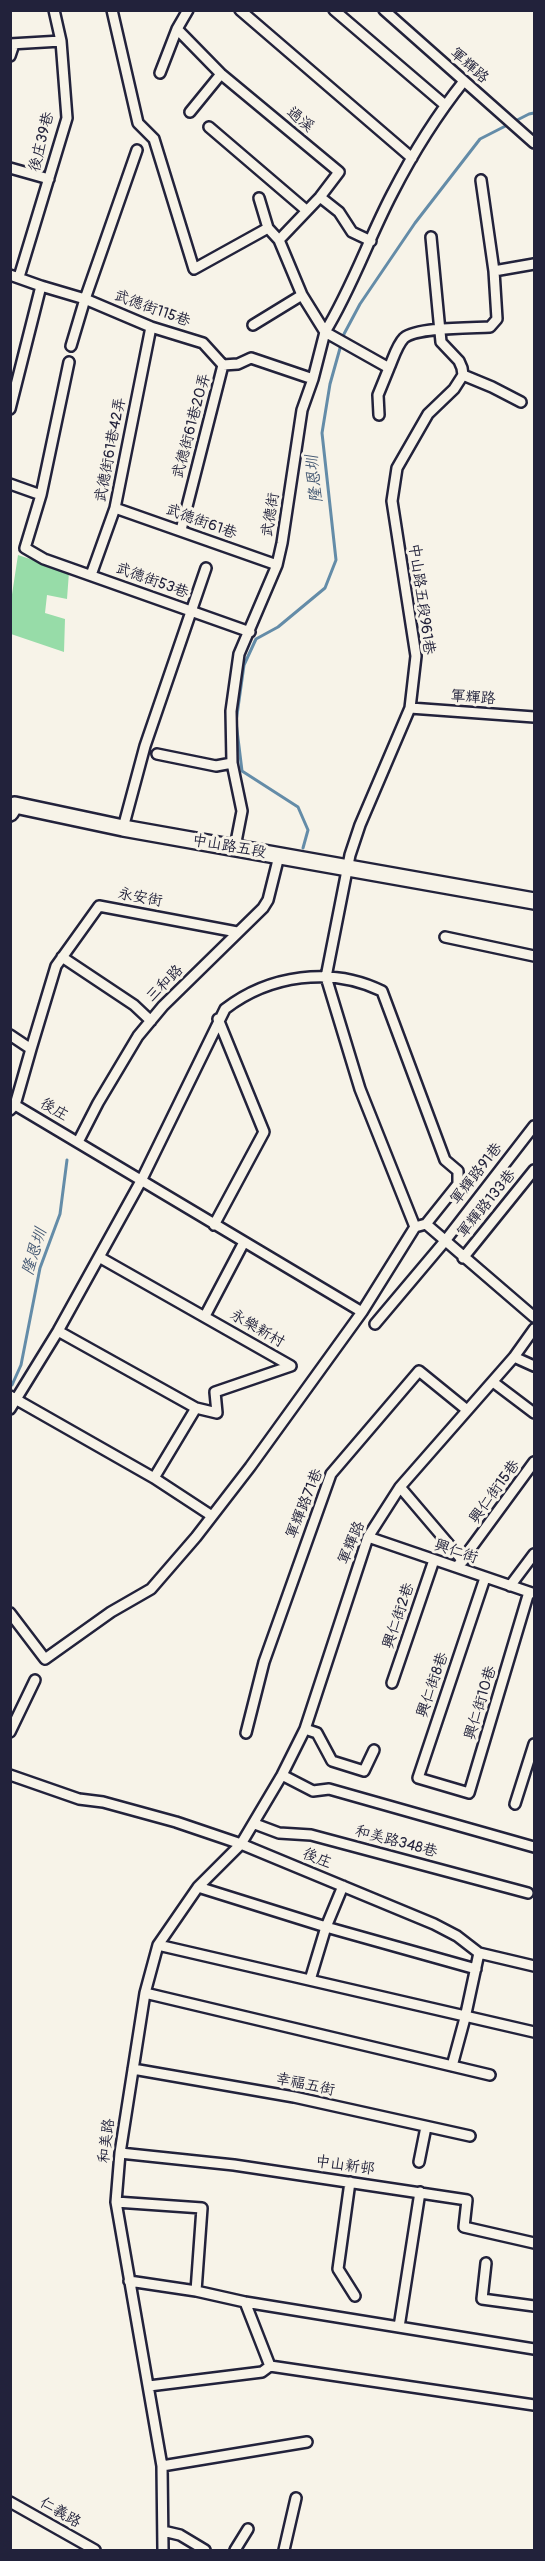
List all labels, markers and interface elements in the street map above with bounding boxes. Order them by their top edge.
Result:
street label: 軍輝路 [446,44,492,88]
street label: 過溪 [283,103,317,137]
street label: 後庄39巷 [26,110,58,174]
street label: 武德街115巷 [111,287,193,331]
street label: 武德街61巷20弄 [169,371,215,481]
street label: 武德街61巷42弄 [92,396,130,504]
water label: 隆恩圳 [303,454,327,504]
street label: 武德街 [259,491,283,539]
street label: 武德街61巷 [163,501,239,543]
street label: 中山路五段961巷 [404,542,438,656]
street label: 武德街53巷 [113,559,191,603]
street label: 軍輝路 [450,687,496,709]
street label: 中山路五段 [191,832,267,862]
street label: 永安街 [116,885,164,911]
street label: 三和路 [143,962,187,1006]
street label: 後庄 [37,1095,71,1125]
street label: 軍輝路91巷 [447,1139,507,1209]
street label: 軍輝路133巷 [454,1166,520,1242]
water label: 隆恩圳 [19,1226,51,1278]
street label: 永樂新村 [227,1306,287,1352]
street label: 興仁街15巷 [466,1457,524,1527]
street label: 軍輝路71巷 [283,1466,327,1542]
street label: 軍輝路 [335,1519,369,1567]
street label: 興仁街 [432,1536,480,1568]
street label: 興仁街2巷 [379,1581,419,1651]
street label: 興仁街8巷 [413,1650,453,1720]
street label: 興仁街10巷 [461,1664,501,1742]
street label: 和美路348巷 [353,1822,439,1862]
street label: 後庄 [300,1845,334,1873]
street label: 幸福五街 [274,2070,336,2100]
street label: 和美路 [95,2118,119,2164]
street label: 中山新邨 [314,2153,376,2179]
street label: 仁義路 [36,2494,84,2532]

